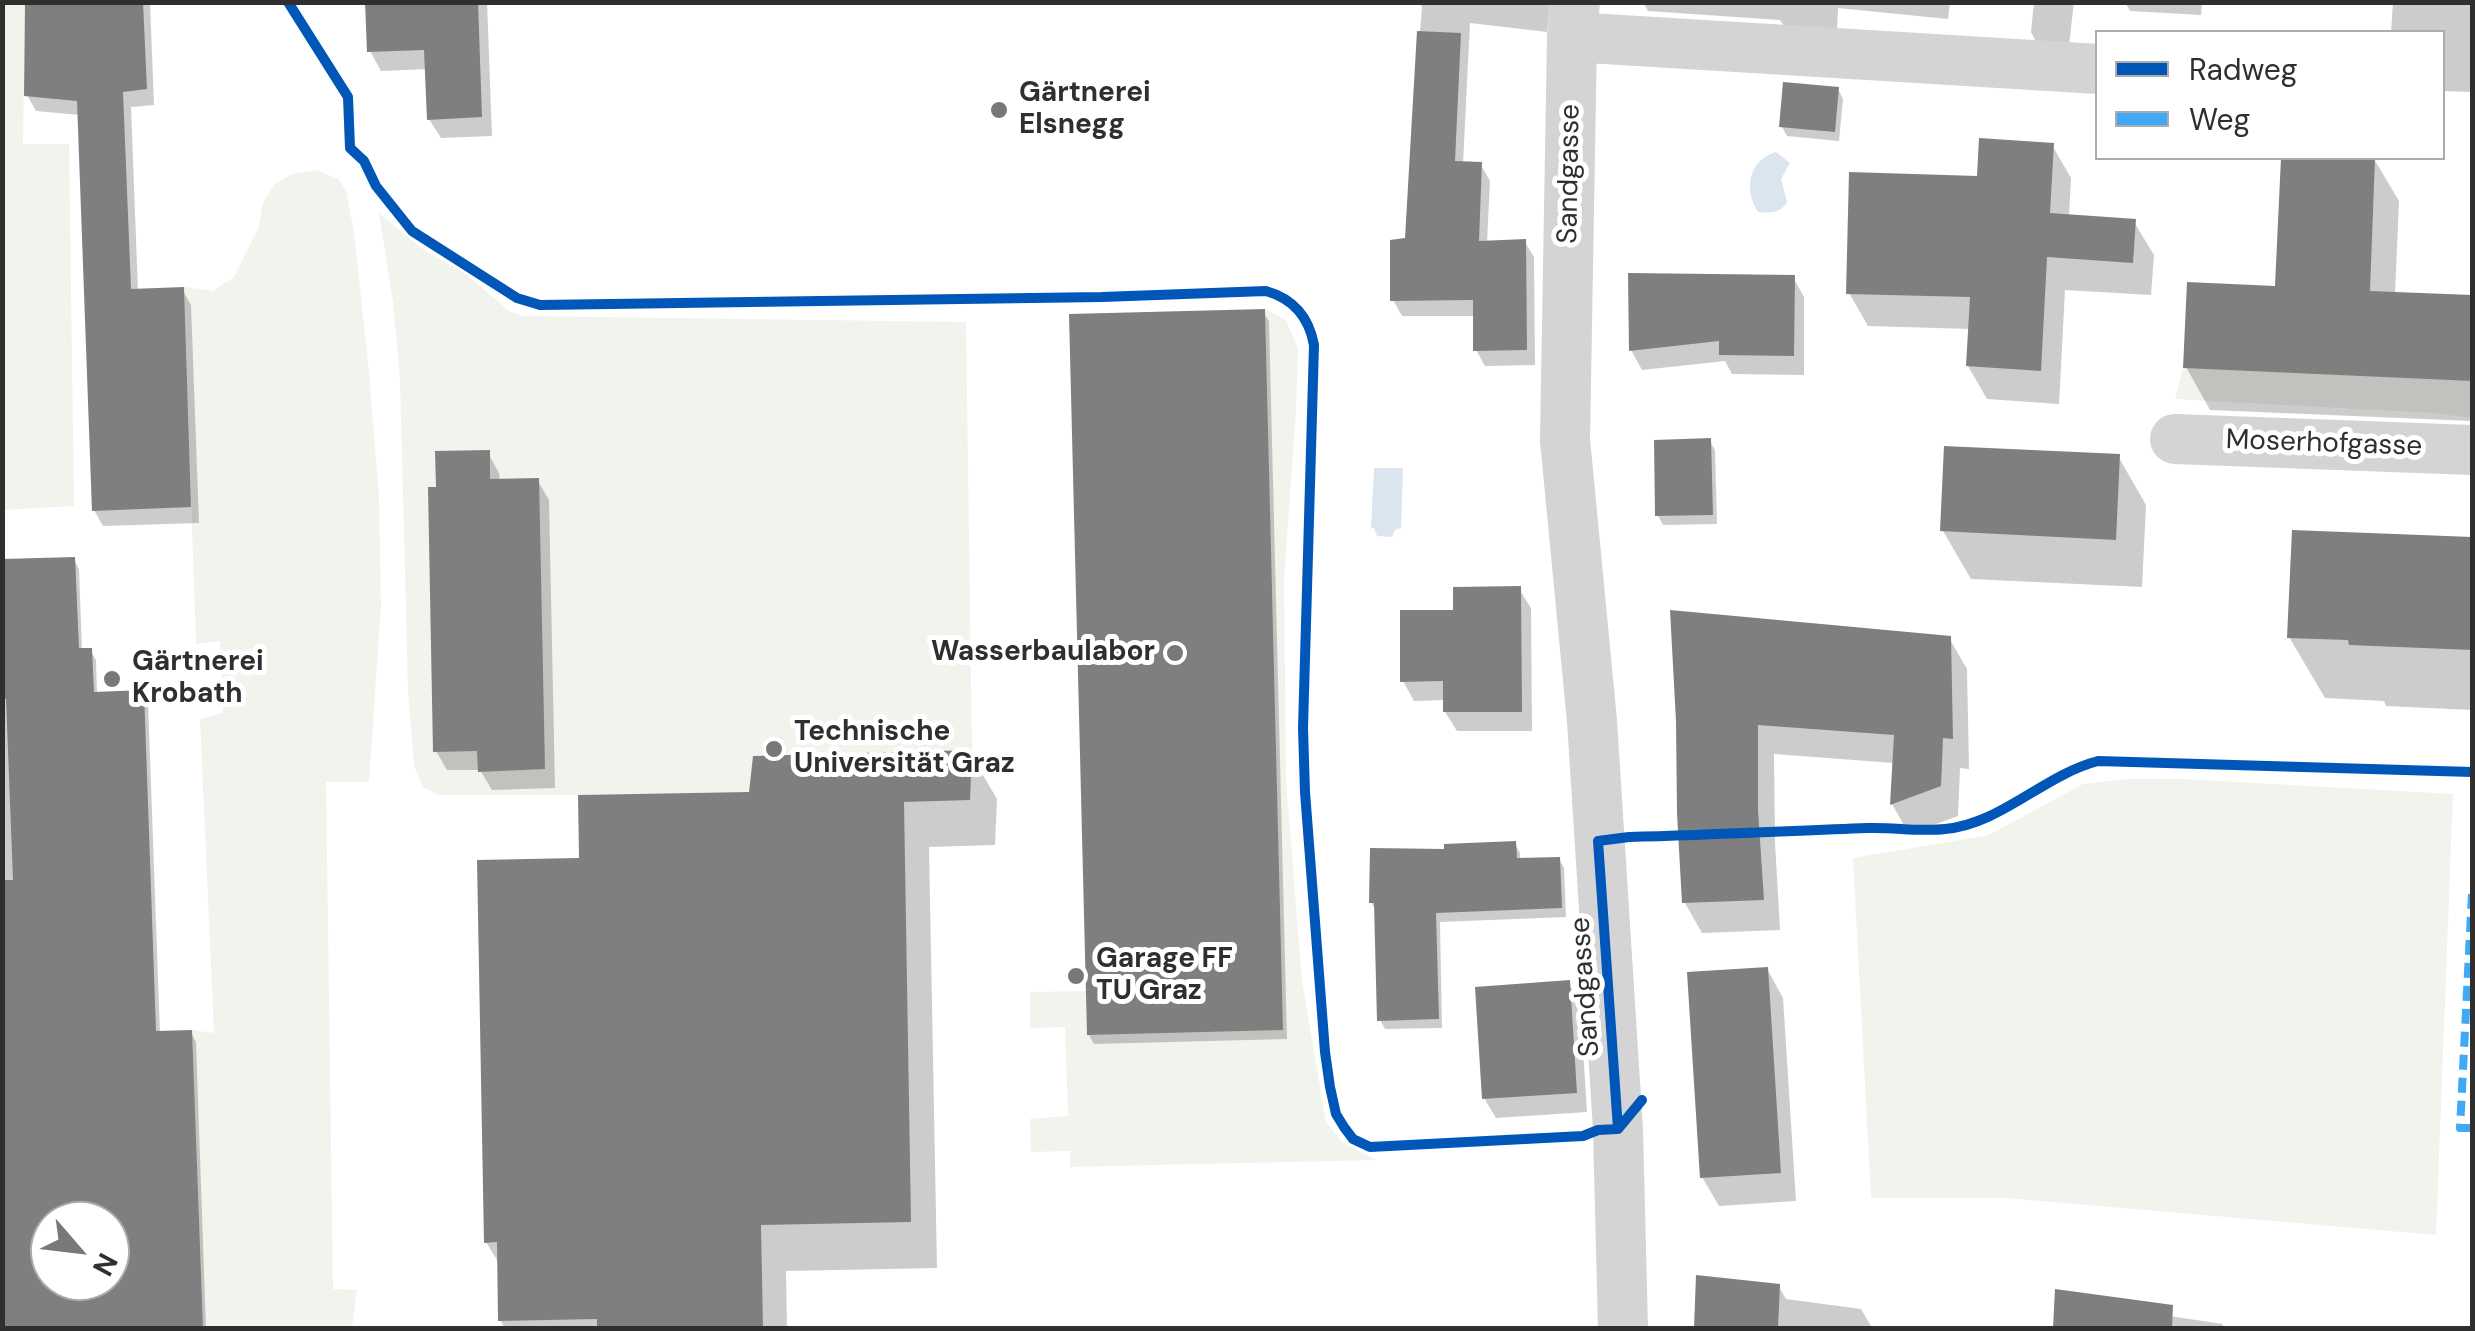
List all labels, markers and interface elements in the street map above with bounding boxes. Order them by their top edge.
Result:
legend [2095,30,2445,160]
text: Radweg [2189,50,2298,89]
place label: Gärtnerei Elsnegg [1019,77,1151,143]
marker: Gärtnerei Elsnegg [988,99,1010,121]
text: Weg [2189,100,2250,139]
street label: Sandgasse [1552,104,1588,244]
street label: Moserhofgasse [2225,424,2423,464]
place label: Wasserbaulabor [931,636,1155,670]
marker: Wasserbaulabor [1164,642,1186,664]
place label: Gärtnerei Krobath [132,646,264,712]
marker: Gärtnerei Krobath [101,668,123,690]
place label: Technische Universität Graz [794,716,1015,782]
marker: Technische Universität Graz [763,738,785,760]
street label: Sandgasse [1564,916,1608,1058]
place label: Garage FF TU Graz [1096,943,1233,1009]
marker: Garage FF TU Graz [1065,965,1087,987]
north arrow [30,1201,130,1301]
text: N [84,1247,126,1282]

